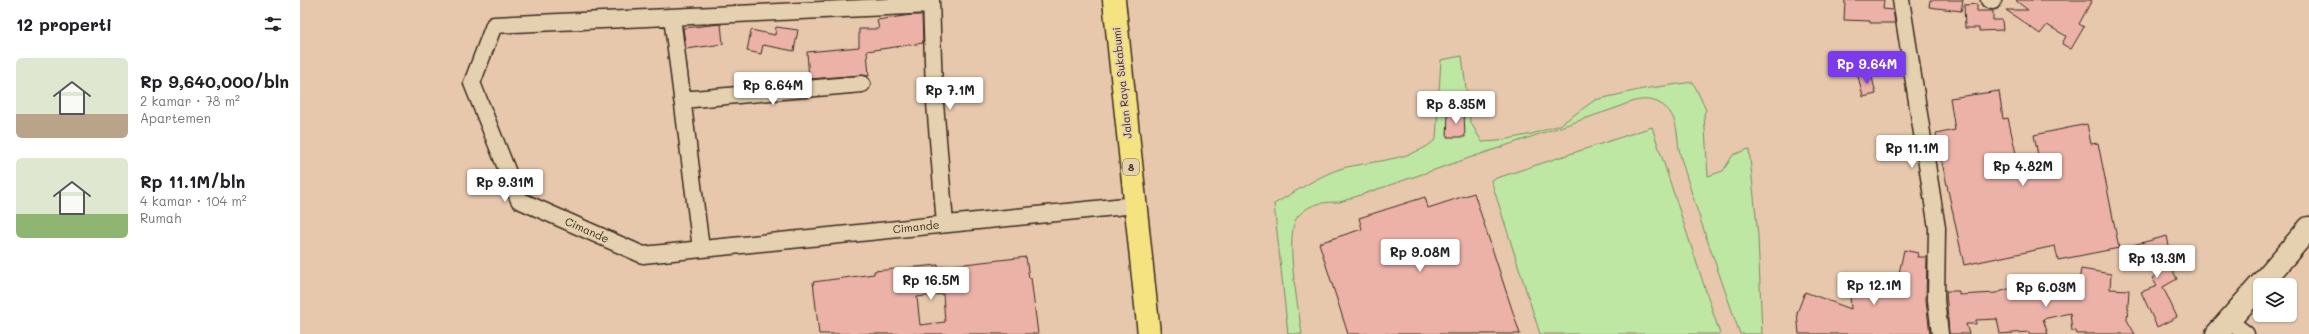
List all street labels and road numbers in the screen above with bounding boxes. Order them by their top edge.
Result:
street label: Jalan Raya Sukabumi [1108,26,1135,140]
road number: 8 [1123,159,1139,175]
street label: Cimande [563,213,612,246]
street label: Cimande [892,217,940,236]

